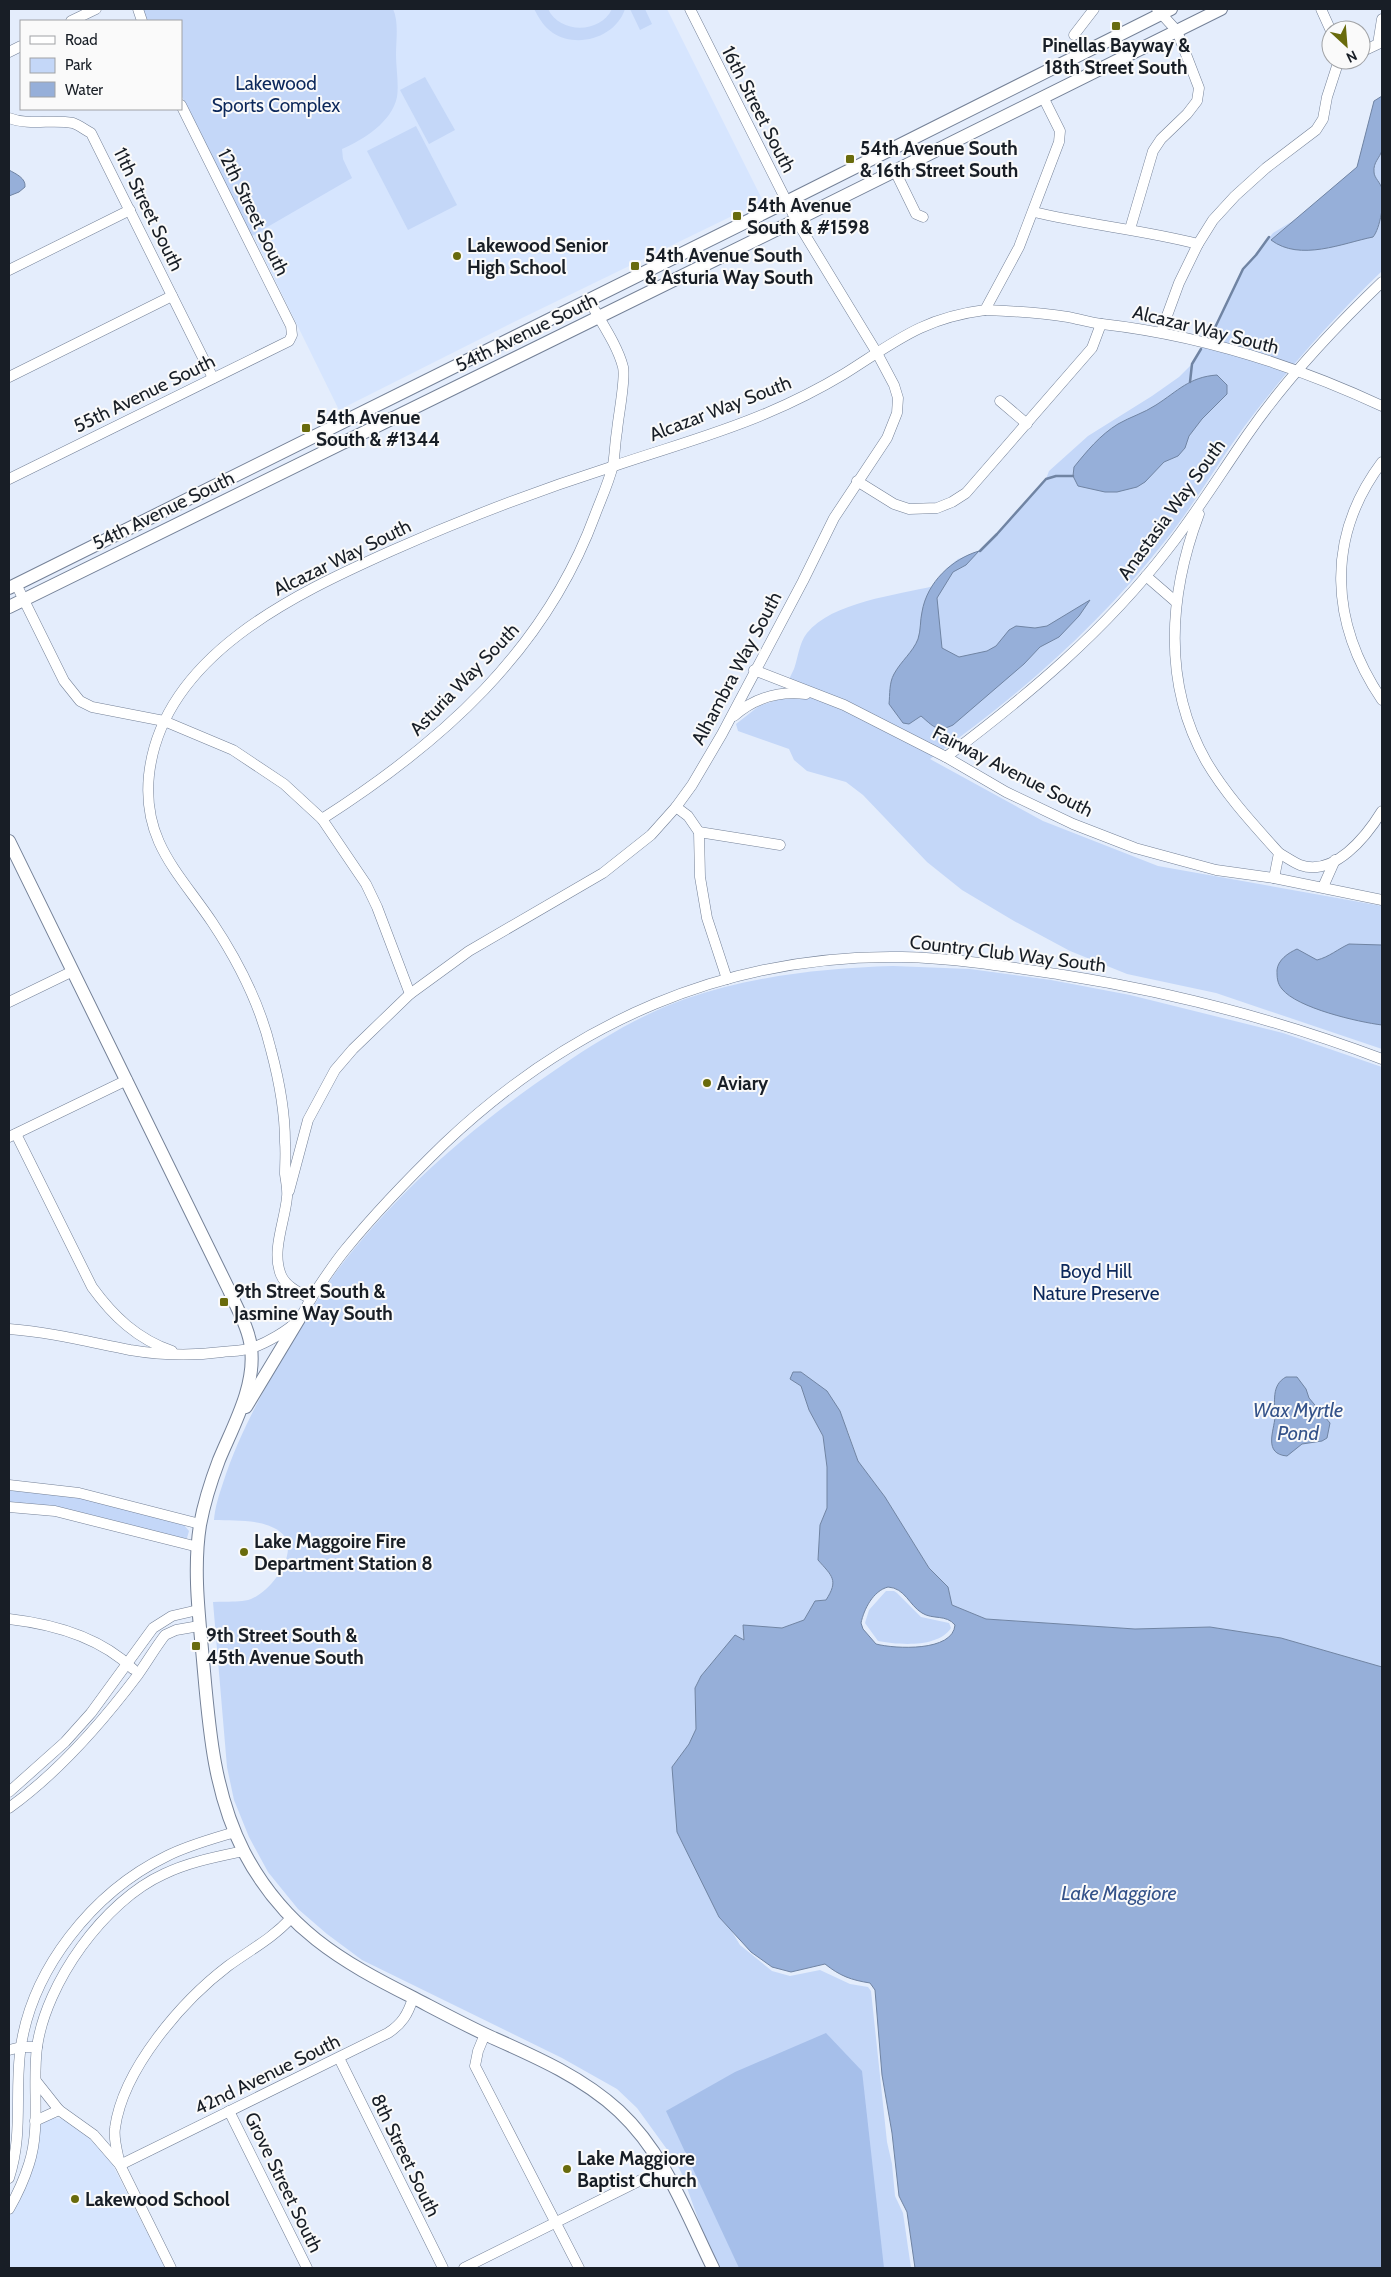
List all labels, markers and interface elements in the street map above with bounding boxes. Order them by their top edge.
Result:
legend [20,20,182,110]
marker: Pinellas Bayway & 18th Street South [1110,20,1122,32]
north arrow [1321,20,1371,70]
text: Road [65,31,98,49]
place label: Pinellas Bayway & 18th Street South [1042,34,1190,79]
street label: 16th Street South [717,42,800,176]
text: N [1343,46,1360,67]
text: Park [65,56,92,74]
park label: Lakewood Sports Complex [212,72,340,117]
text: Water [65,81,103,99]
place label: 54th Avenue South & 16th Street South [860,137,1018,182]
street label: 11th Street South [109,144,188,275]
street label: 12th Street South [213,145,294,279]
marker: 54th Avenue South & 16th Street South [844,153,856,165]
place label: 54th Avenue South & #1598 [747,194,870,239]
marker: 54th Avenue South & #1598 [731,210,743,222]
place label: Lakewood Senior High School [467,234,609,279]
place label: 54th Avenue South & Asturia Way South [645,244,813,289]
marker: Lakewood Senior High School [451,250,463,262]
marker: 54th Avenue South & Asturia Way South [629,260,641,272]
street label: 54th Avenue South [452,288,601,377]
street label: Alcazar Way South [1130,300,1281,359]
street label: 55th Avenue South [70,349,219,438]
street label: Alcazar Way South [646,371,794,446]
place label: 54th Avenue South & #1344 [316,406,440,451]
marker: 54th Avenue South & #1344 [300,422,312,434]
street label: Anastasia Way South [1113,435,1230,584]
street label: 54th Avenue South [89,466,238,555]
street label: Alcazar Way South [270,514,415,601]
street label: Alhambra Way South [686,588,786,749]
street label: Asturia Way South [405,618,524,740]
street label: Fairway Avenue South [929,721,1097,822]
street label: Country Club Way South [908,930,1107,977]
place label: Aviary [717,1072,769,1095]
marker: Aviary [701,1077,713,1089]
park label: Boyd Hill Nature Preserve [1033,1260,1160,1305]
place label: 9th Street South & Jasmine Way South [233,1280,393,1325]
marker: 9th Street South & Jasmine Way South [218,1296,230,1308]
water label: Wax Myrtle Pond [1253,1398,1343,1445]
place label: Lake Maggoire Fire Department Station 8 [254,1530,433,1575]
marker: Lake Maggoire Fire Department Station 8 [238,1546,250,1558]
place label: 9th Street South & 45th Avenue South [206,1624,364,1669]
marker: 9th Street South & 45th Avenue South [190,1640,202,1652]
water label: Lake Maggiore [1061,1881,1177,1905]
street label: 42nd Avenue South [191,2029,344,2120]
street label: 8th Street South [366,2090,445,2220]
street label: Grove Street South [240,2108,327,2256]
place label: Lake Maggiore Baptist Church [577,2147,697,2192]
marker: Lake Maggiore Baptist Church [561,2163,573,2175]
place label: Lakewood School [85,2188,230,2211]
marker: Lakewood School [69,2193,81,2205]

